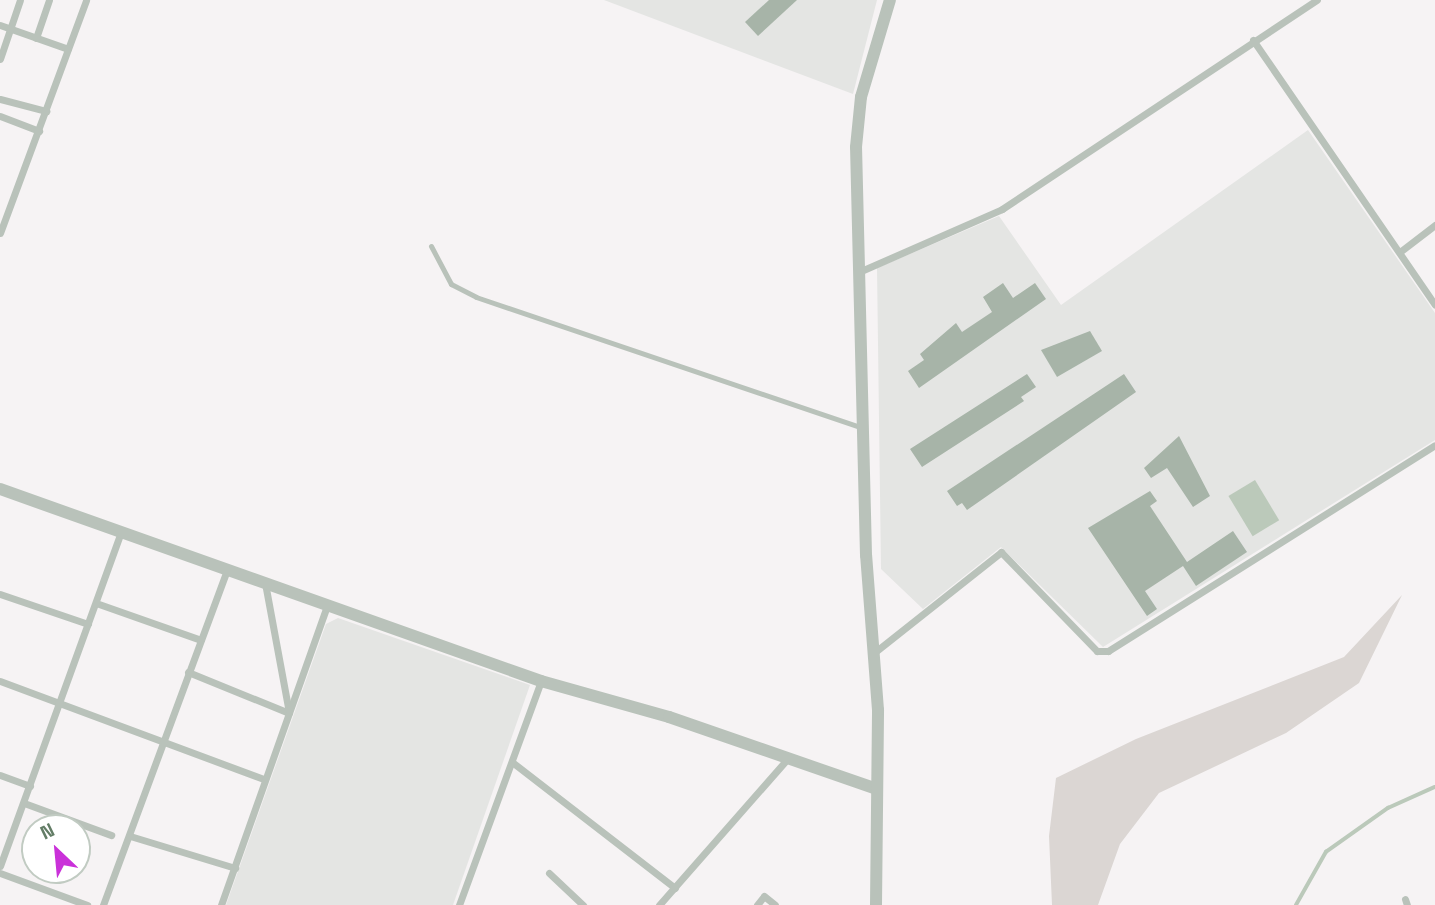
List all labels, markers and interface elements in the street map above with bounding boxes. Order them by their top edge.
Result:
north arrow [21,814,91,884]
text: N [36,817,59,846]

